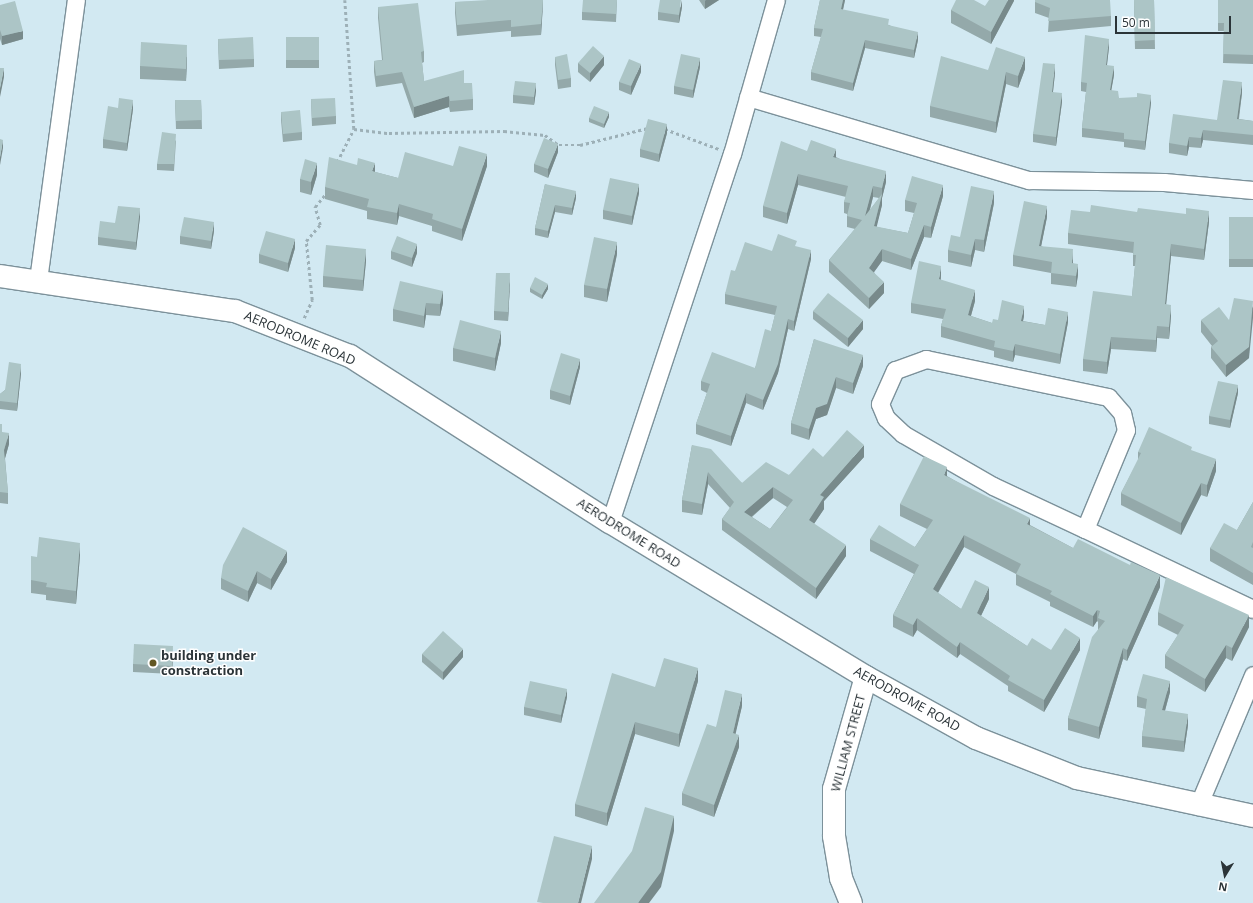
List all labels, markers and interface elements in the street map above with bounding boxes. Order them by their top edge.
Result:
scale bar [1117,8,1233,34]
text: 50 m [1122,14,1150,31]
street label: AERODROME ROAD [242,308,358,368]
street label: AERODROME ROAD [574,495,684,571]
place label: building under constraction [161,648,256,679]
marker: building under constraction [148,658,158,668]
street label: AERODROME ROAD [851,663,963,735]
street label: WILLIAM STREET [828,693,868,793]
north arrow [1205,855,1245,895]
text: N [1217,879,1229,895]

